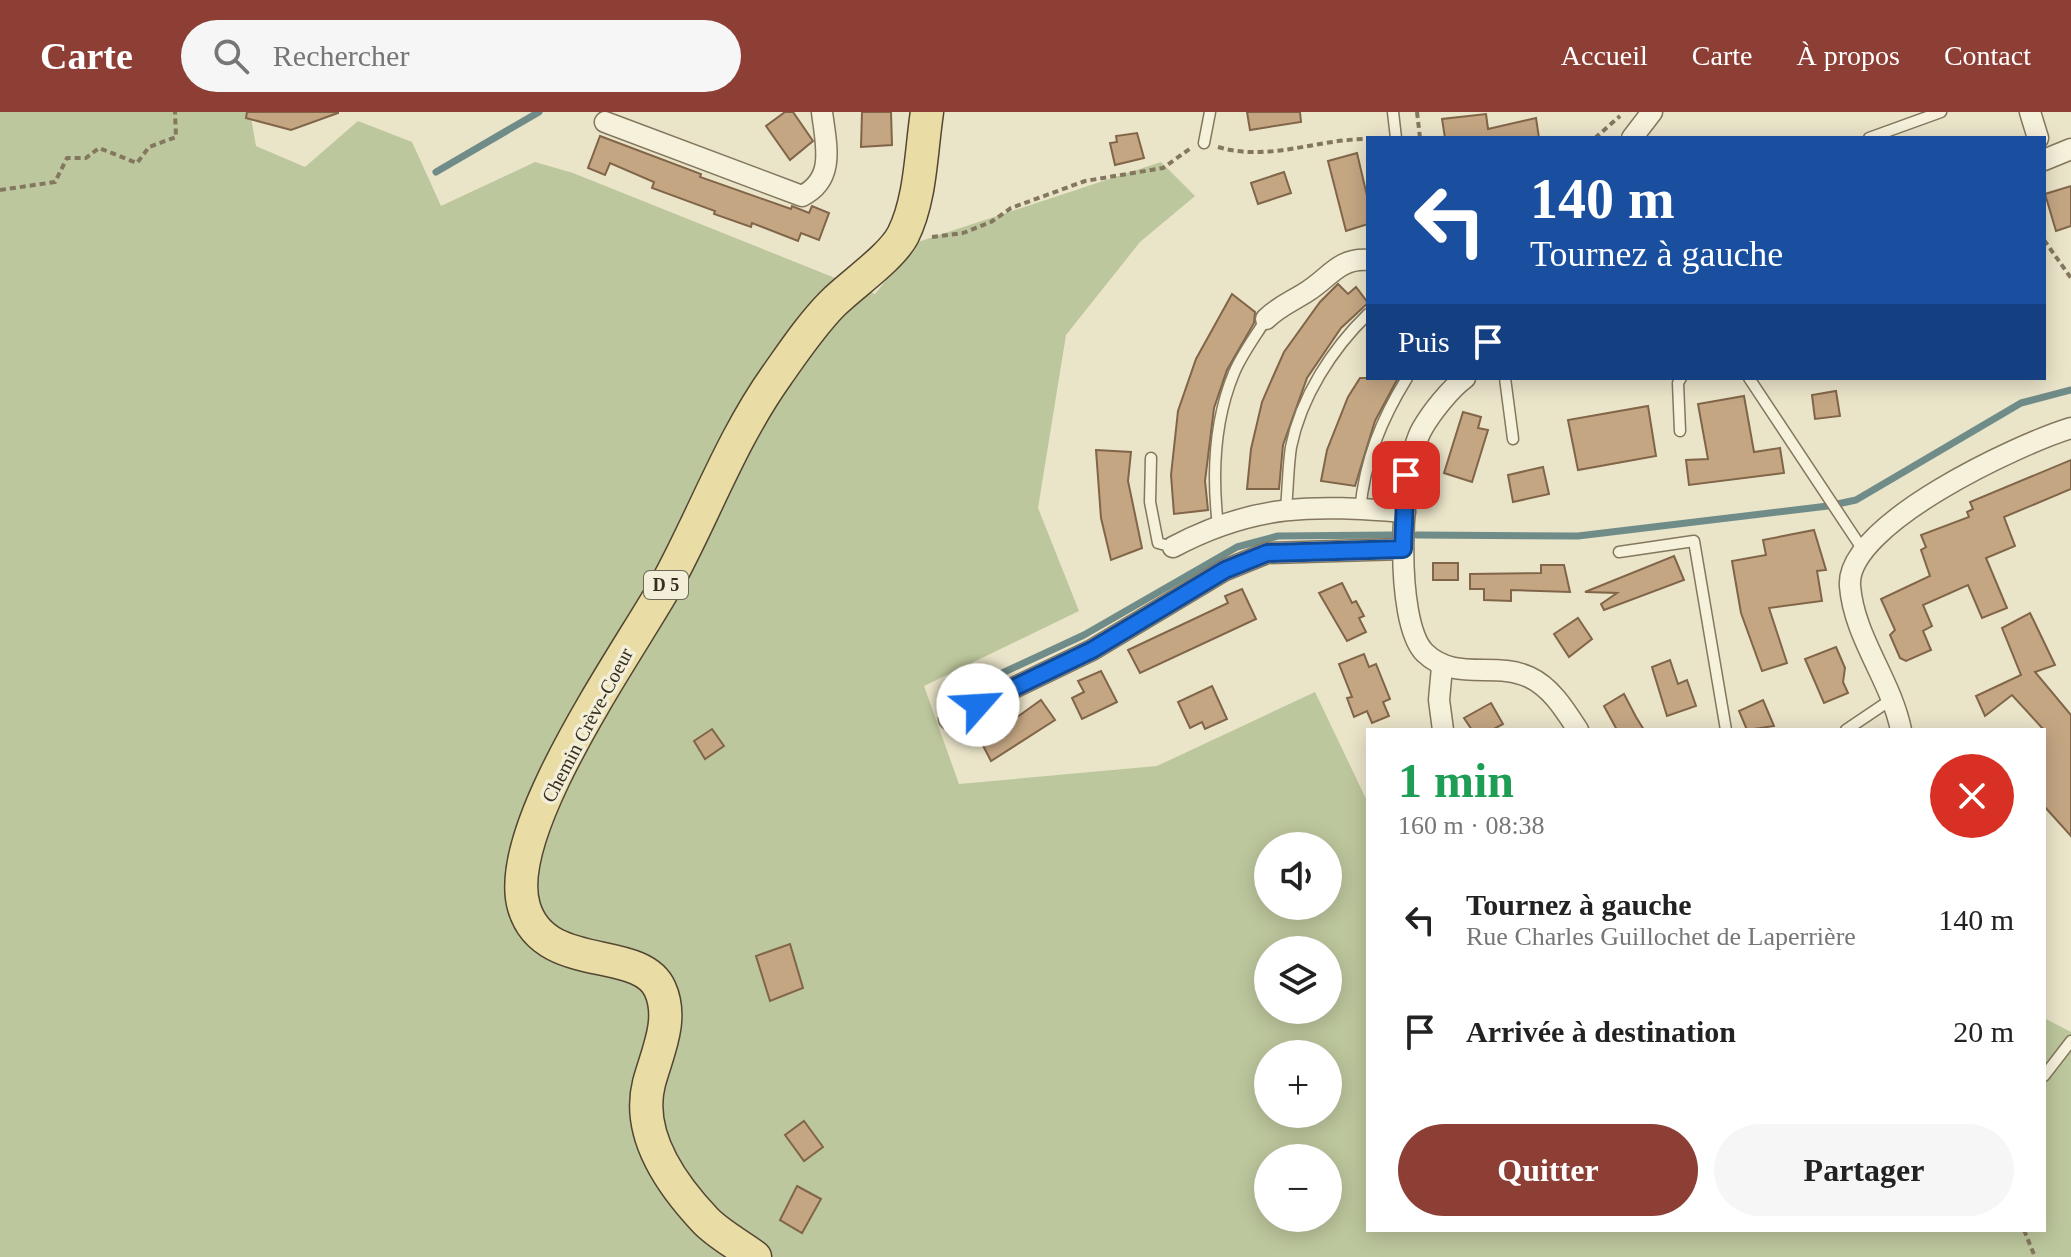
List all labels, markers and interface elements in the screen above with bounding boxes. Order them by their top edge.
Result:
search box [181,20,741,92]
icon: search [209,34,253,78]
text: Carte [40,35,133,77]
text: Rechercher [273,39,409,72]
text: Accueil [1561,40,1648,71]
text: Carte [1692,40,1752,71]
text: À propos [1796,40,1900,71]
text: Contact [1944,40,2031,71]
icon: left [1398,168,1502,272]
text: 140 m [1530,168,1675,230]
text: Tournez à gauche [1530,234,1783,274]
icon: arrive [1466,320,1510,364]
text: Puis [1398,325,1450,358]
pin [1372,441,1440,509]
icon: arrive [1384,453,1428,497]
road number: D 5 [644,571,688,599]
street label: Chemin Crève-Coeur [537,644,637,806]
position arrow [936,663,1020,747]
text: 1 min [1398,754,1514,807]
button: close [1930,754,2014,838]
text: 160 m · 08:38 [1398,811,1545,840]
map controls [1254,832,1342,1232]
button: sound [1254,832,1342,920]
text: Tournez à gauche [1466,888,1692,921]
icon: left [1398,898,1442,942]
text: 140 m [1938,903,2014,936]
text: Rue Charles Guillochet de Laperrière [1466,922,1856,951]
button: layers [1254,936,1342,1024]
icon: arrive [1398,1010,1442,1054]
text: Arrivée à destination [1466,1015,1736,1048]
text: 20 m [1953,1015,2014,1048]
button: + [1254,1040,1342,1128]
button: Quitter [1398,1124,1698,1216]
button: Partager [1714,1124,2014,1216]
button: − [1254,1144,1342,1232]

